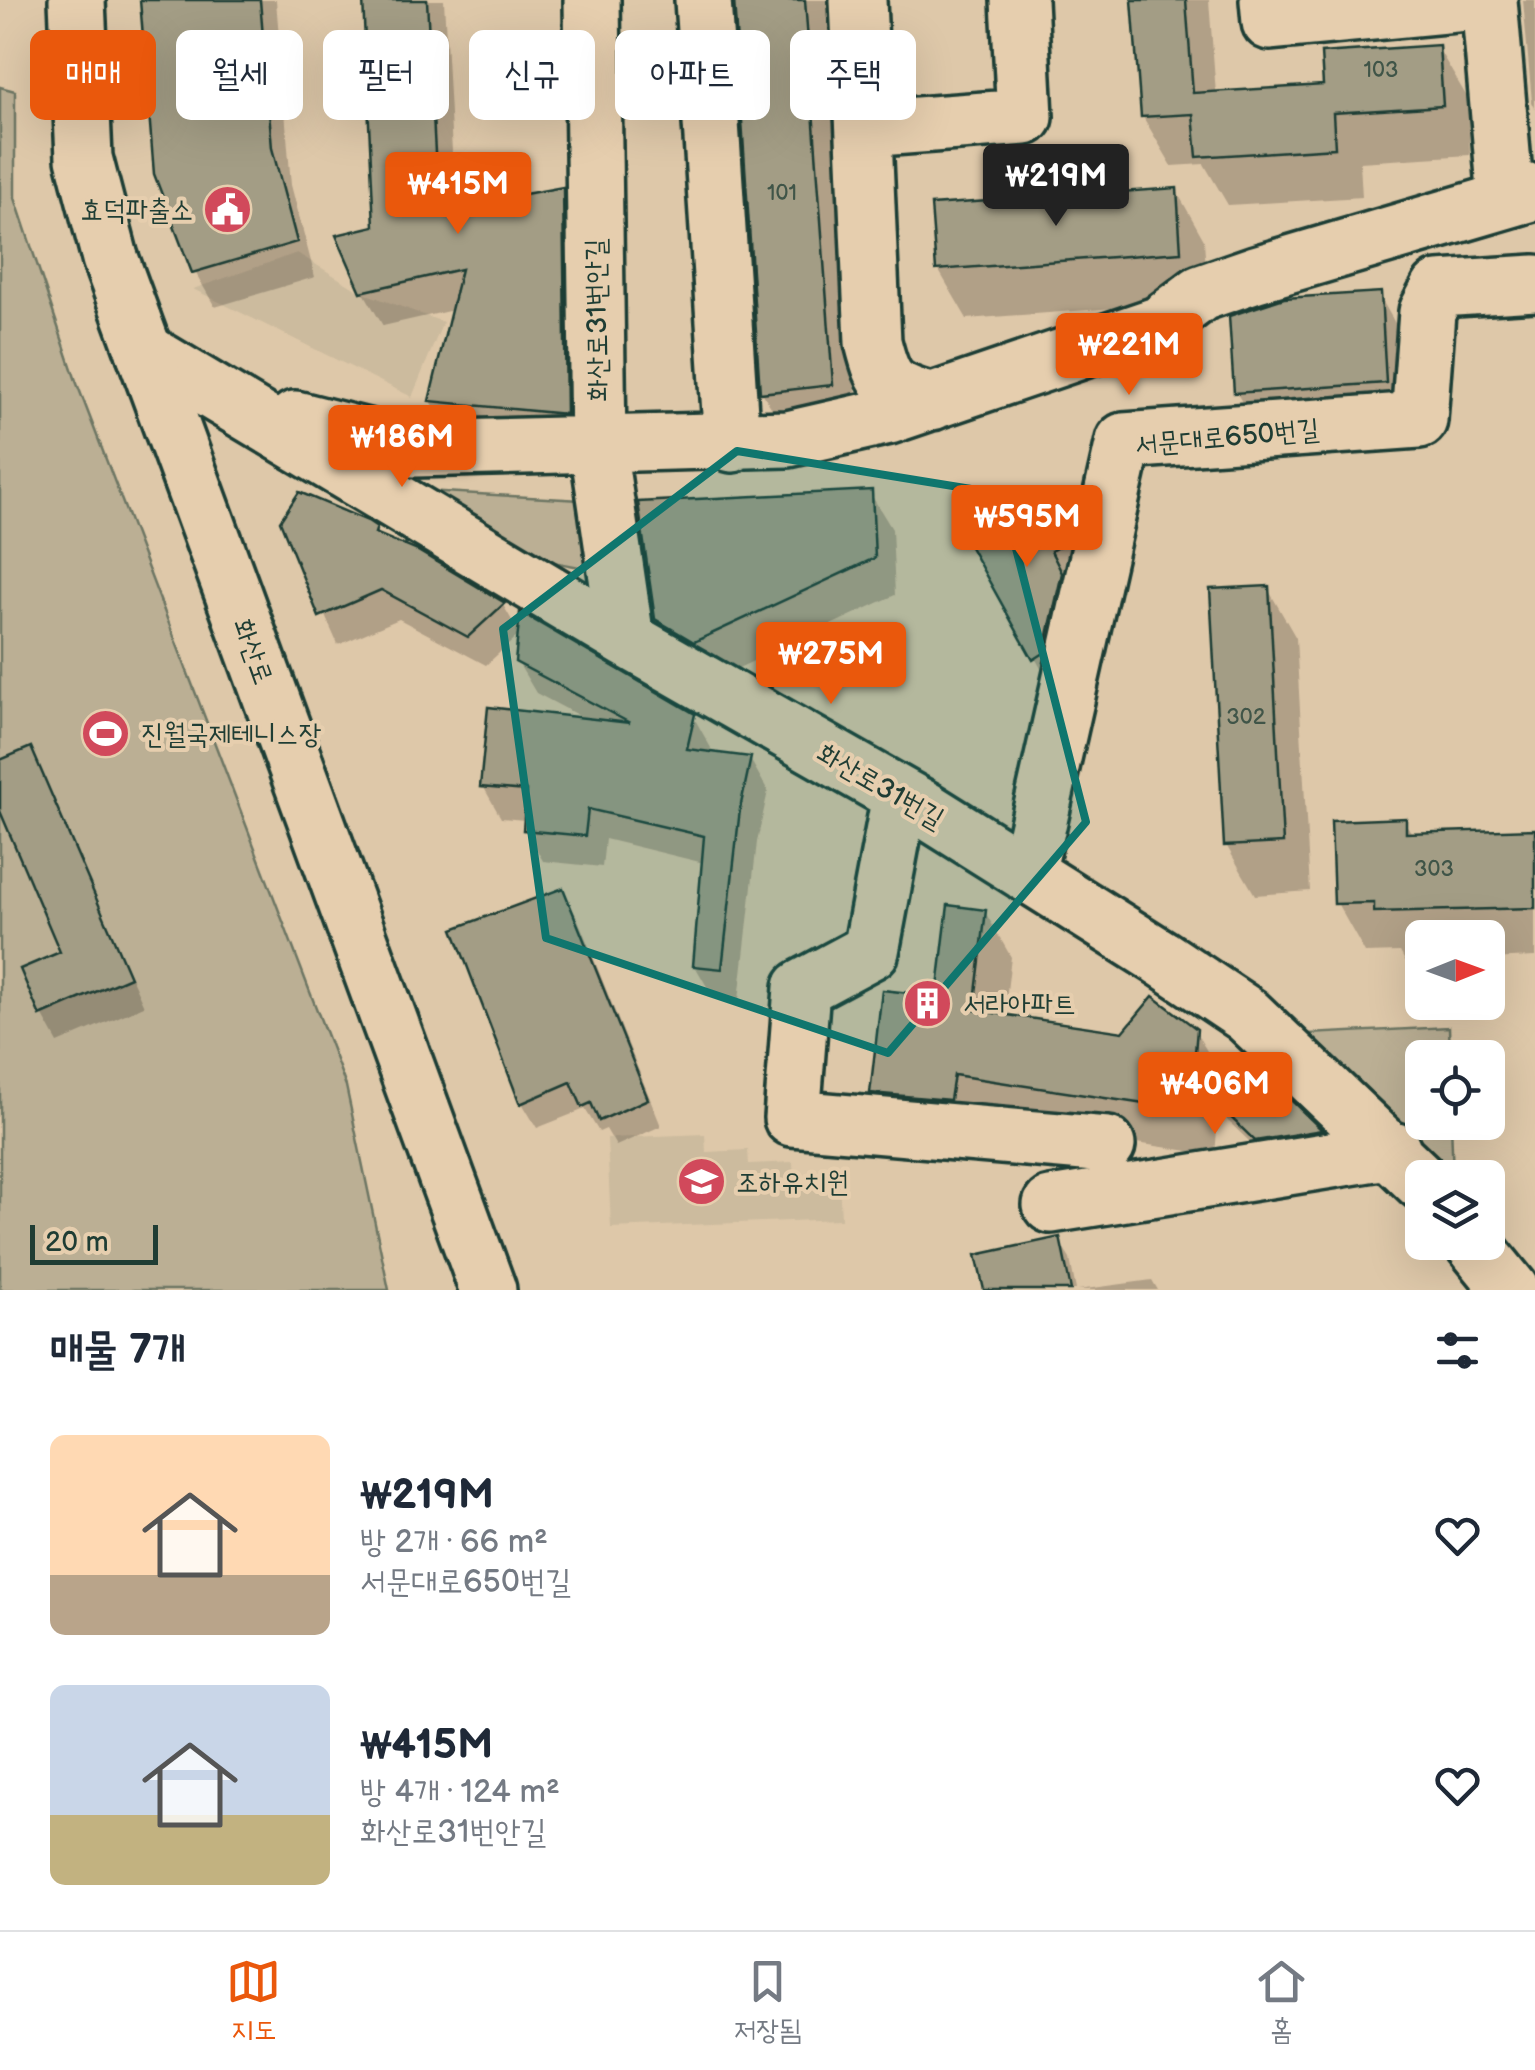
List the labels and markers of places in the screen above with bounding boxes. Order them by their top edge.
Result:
pin: ₩219M [986,144,1126,229]
pin: ₩415M [388,152,528,237]
public building icon: 효덕파출소 [202,183,254,235]
place label: 효덕파출소 [80,194,193,227]
pin: ₩221M [1059,313,1199,398]
pin: ₩186M [332,405,472,490]
pin: ₩595M [957,485,1097,570]
pin: ₩275M [761,622,901,707]
sports icon: 진월국제테니스장 [80,707,132,759]
place label: 진월국제테니스장 [141,718,322,751]
building icon: 서라아파트 [902,977,954,1029]
place label: 서라아파트 [963,988,1076,1021]
pin: ₩406M [1145,1052,1285,1137]
school or university icon: 조하유치원 [675,1155,727,1207]
place label: 조하유치원 [736,1166,849,1199]

